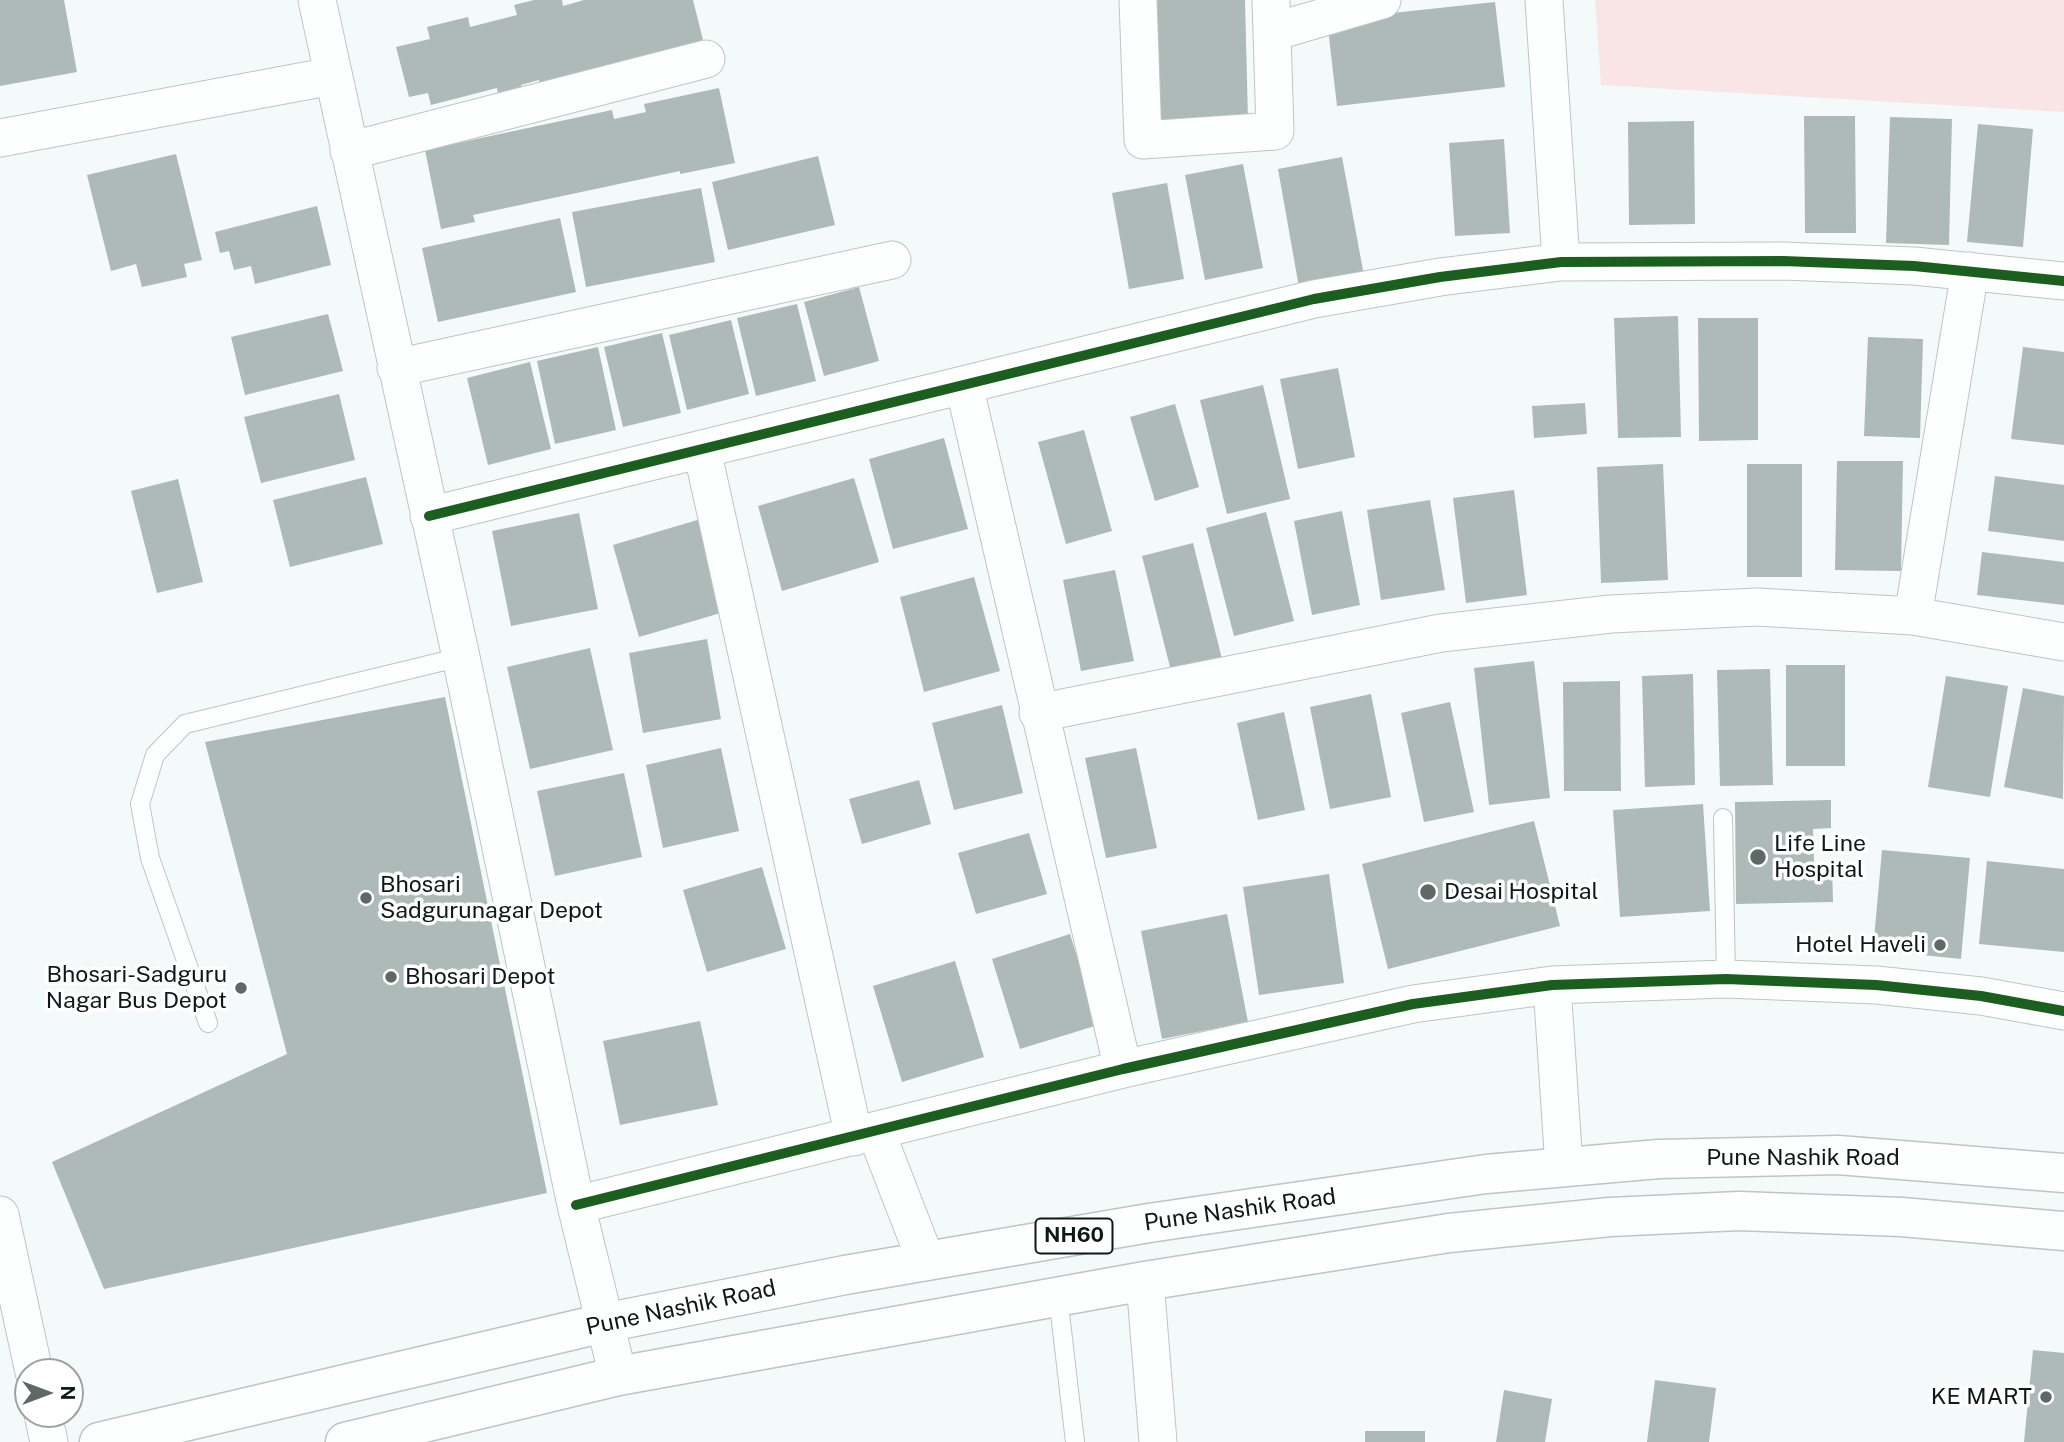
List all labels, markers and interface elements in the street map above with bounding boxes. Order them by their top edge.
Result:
place label: Life Line Hospital [1774,830,1866,884]
marker: Life Line Hospital [1748,847,1768,867]
place label: Bhosari Sadgurunagar Depot [380,871,603,925]
place label: Desai Hospital [1444,878,1599,906]
marker: Desai Hospital [1418,882,1438,902]
marker: Bhosari Sadgurunagar Depot [358,890,374,906]
place label: Hotel Haveli [1795,931,1926,959]
marker: Hotel Haveli [1932,937,1948,953]
place label: Bhosari-Sadguru Nagar Bus Depot [46,961,227,1015]
place label: Bhosari Depot [405,963,555,991]
marker: Bhosari Depot [383,969,399,985]
marker: Bhosari-Sadguru Nagar Bus Depot [233,980,249,996]
street label: Pune Nashik Road [1706,1144,1900,1172]
street label: Pune Nashik Road [1142,1183,1338,1237]
road number: NH60 [1036,1218,1112,1254]
street label: Pune Nashik Road [583,1274,779,1342]
north arrow [14,1358,84,1428]
place label: KE MART [1931,1383,2032,1411]
text: N [57,1386,79,1400]
marker: KE MART [2038,1389,2054,1405]

